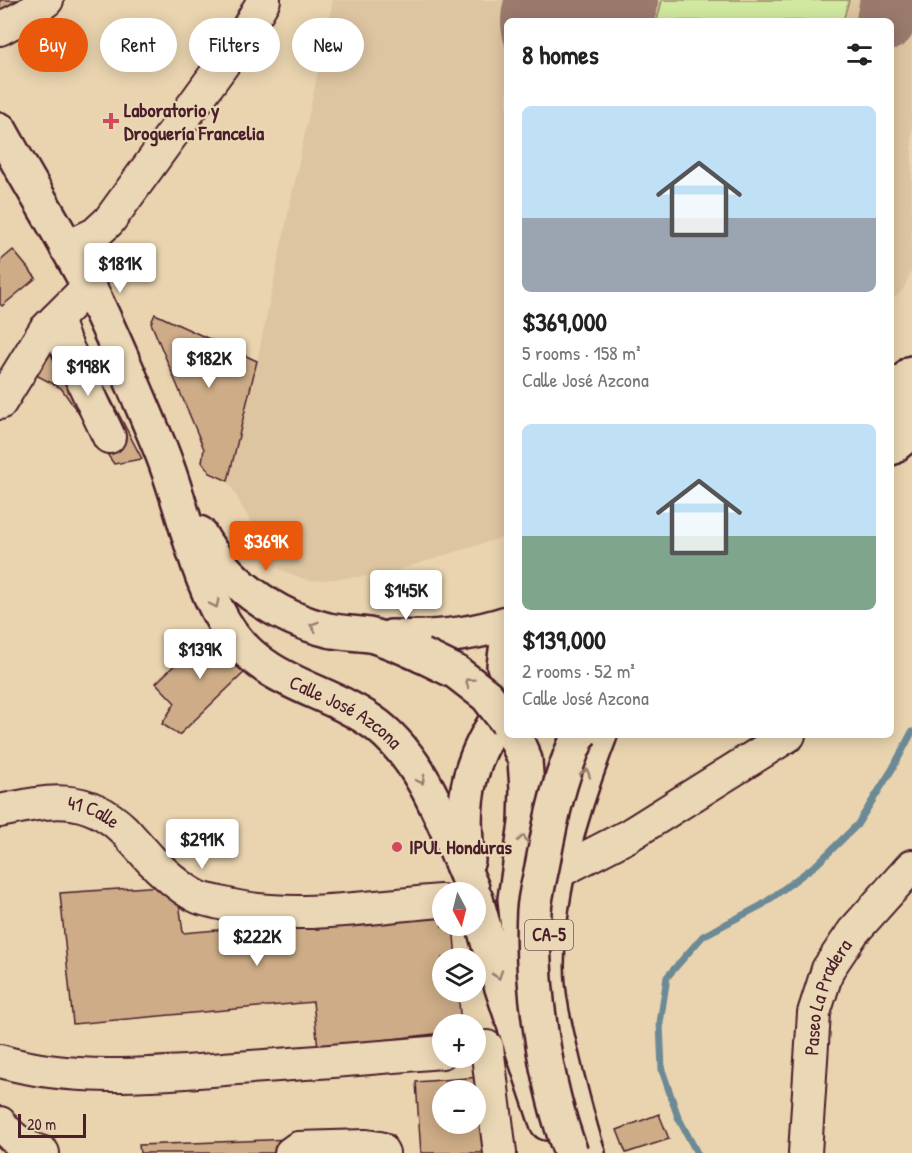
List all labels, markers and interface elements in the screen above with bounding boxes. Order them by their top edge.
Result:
chip: Buy [18,18,88,72]
chip: Rent [100,18,177,72]
chip: Filters [189,18,280,72]
chip: New [292,18,364,72]
text: 8 homes [522,37,599,72]
icon: filters [843,38,876,71]
place label: Laboratorio y Droguería Francelia [124,96,264,147]
marker: Laboratorio y Droguería Francelia [102,112,120,130]
icon: home [645,145,753,253]
pin: $181K [78,243,162,294]
text: $181K [98,249,142,276]
text: $369,000 [522,304,607,339]
pin: $182K [167,338,251,389]
text: 5 rooms · 158 m² [522,339,641,366]
text: $182K [186,344,232,371]
pin: $198K [46,346,130,397]
text: $198K [66,352,110,379]
text: Calle José Azcona [522,366,649,393]
icon: home [645,463,753,571]
pin: $369K [224,521,308,572]
text: $369K [244,527,288,554]
pin: $145K [364,570,448,621]
text: $145K [384,576,428,603]
one-way arrow [207,597,219,608]
one-way arrow [309,621,320,633]
text: $139,000 [522,622,606,657]
pin: $139K [158,629,242,680]
text: $139K [178,635,222,662]
text: 2 rooms · 52 m² [522,657,635,684]
street label: Calle José Azcona [285,668,409,754]
one-way arrow [465,679,476,690]
text: Calle José Azcona [522,684,649,711]
one-way arrow [579,768,591,779]
one-way arrow [414,774,426,784]
street label: 41 Calle [66,789,126,834]
pin: $291K [160,819,244,870]
text: $291K [180,825,224,852]
place label: IPUL Honduras [409,833,512,860]
one-way arrow [516,835,529,845]
marker: IPUL Honduras [390,840,404,854]
north arrow [432,882,486,936]
map controls [432,882,486,1134]
pin: $222K [215,916,299,967]
road number: CA-5 [525,920,573,950]
text: $222K [233,922,281,949]
street label: Paseo La Pradera [797,933,858,1056]
button: layers [432,948,486,1002]
one-way arrow [491,969,503,980]
button: + [432,1014,486,1068]
button: − [432,1080,486,1134]
scale bar [18,1111,86,1138]
text: 20 m [27,1113,56,1135]

